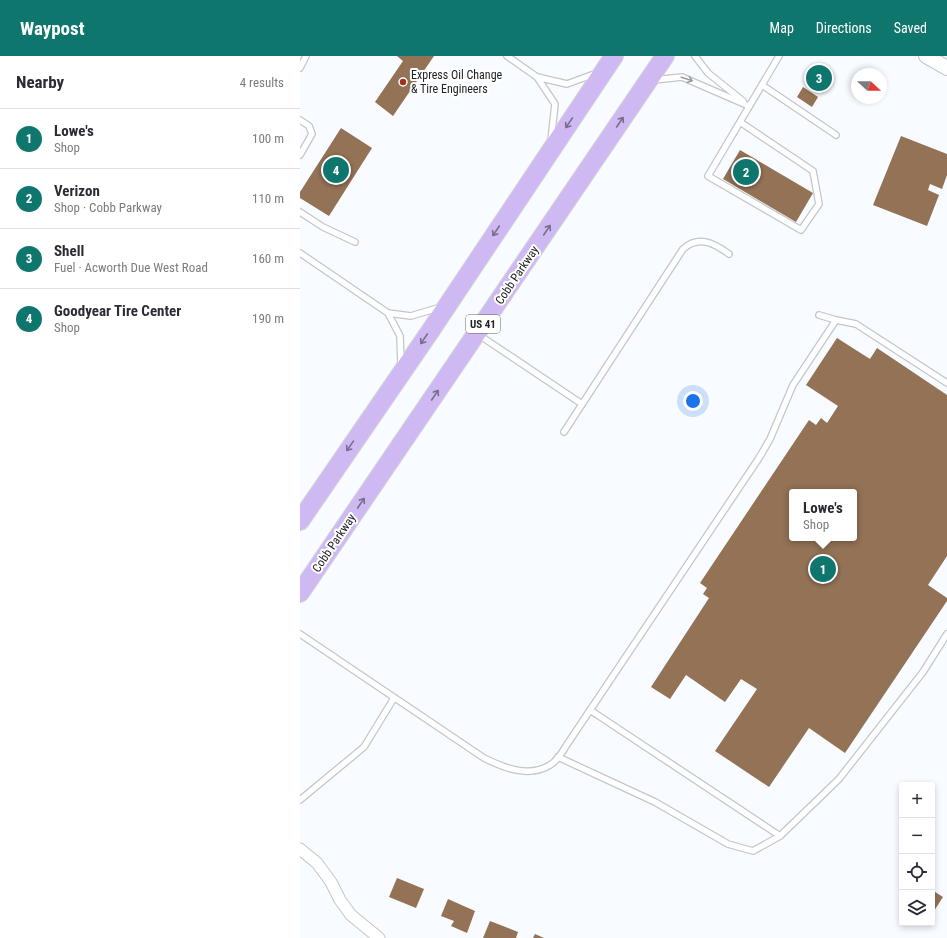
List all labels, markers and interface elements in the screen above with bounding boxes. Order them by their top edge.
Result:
text: Waypost [20,17,85,40]
text: Map [770,20,794,36]
text: Directions [816,20,872,36]
text: Saved [894,20,927,36]
pin: 3 [806,63,832,93]
place label: Express Oil Change & Tire Engineers [411,68,503,96]
north arrow [851,68,887,104]
text: Nearby [16,72,64,92]
text: 4 results [240,75,284,90]
one-way arrow [681,76,693,84]
marker: Express Oil Change & Tire Engineers [398,77,408,87]
one-way arrow [564,117,572,129]
one-way arrow [616,117,625,128]
text: Lowe's [54,122,94,140]
text: 1 [26,131,32,146]
text: 100 m [252,131,284,146]
text: Shop [54,140,80,155]
pin: 4 [323,155,349,185]
pin: 2 [733,157,759,187]
text: Verizon [54,182,100,200]
text: 2 [26,191,32,206]
text: 110 m [252,191,284,206]
text: Shop · Cobb Parkway [54,200,162,215]
one-way arrow [492,225,500,237]
one-way arrow [543,225,551,236]
text: Shell [54,242,84,260]
street label: Cobb Parkway [492,243,542,307]
text: 3 [26,251,32,266]
text: 160 m [252,251,284,266]
text: Fuel · Acworth Due West Road [54,260,208,275]
text: Goodyear Tire Center [54,302,181,320]
text: 4 [26,311,32,326]
text: 190 m [252,311,284,326]
road number: US 41 [466,315,500,333]
text: Shop [54,320,80,335]
one-way arrow [420,334,428,345]
one-way arrow [431,390,439,401]
your location [683,391,703,411]
one-way arrow [346,441,354,452]
popup [789,489,857,541]
one-way arrow [357,497,365,508]
text: Lowe's [803,499,843,517]
street label: Cobb Parkway [309,511,359,575]
text: Shop [803,517,829,532]
pin: 1 [810,554,836,584]
map controls [899,782,935,926]
button: + [899,782,935,818]
button: − [899,818,935,854]
button: locate [899,854,935,890]
button: layers [899,890,935,926]

